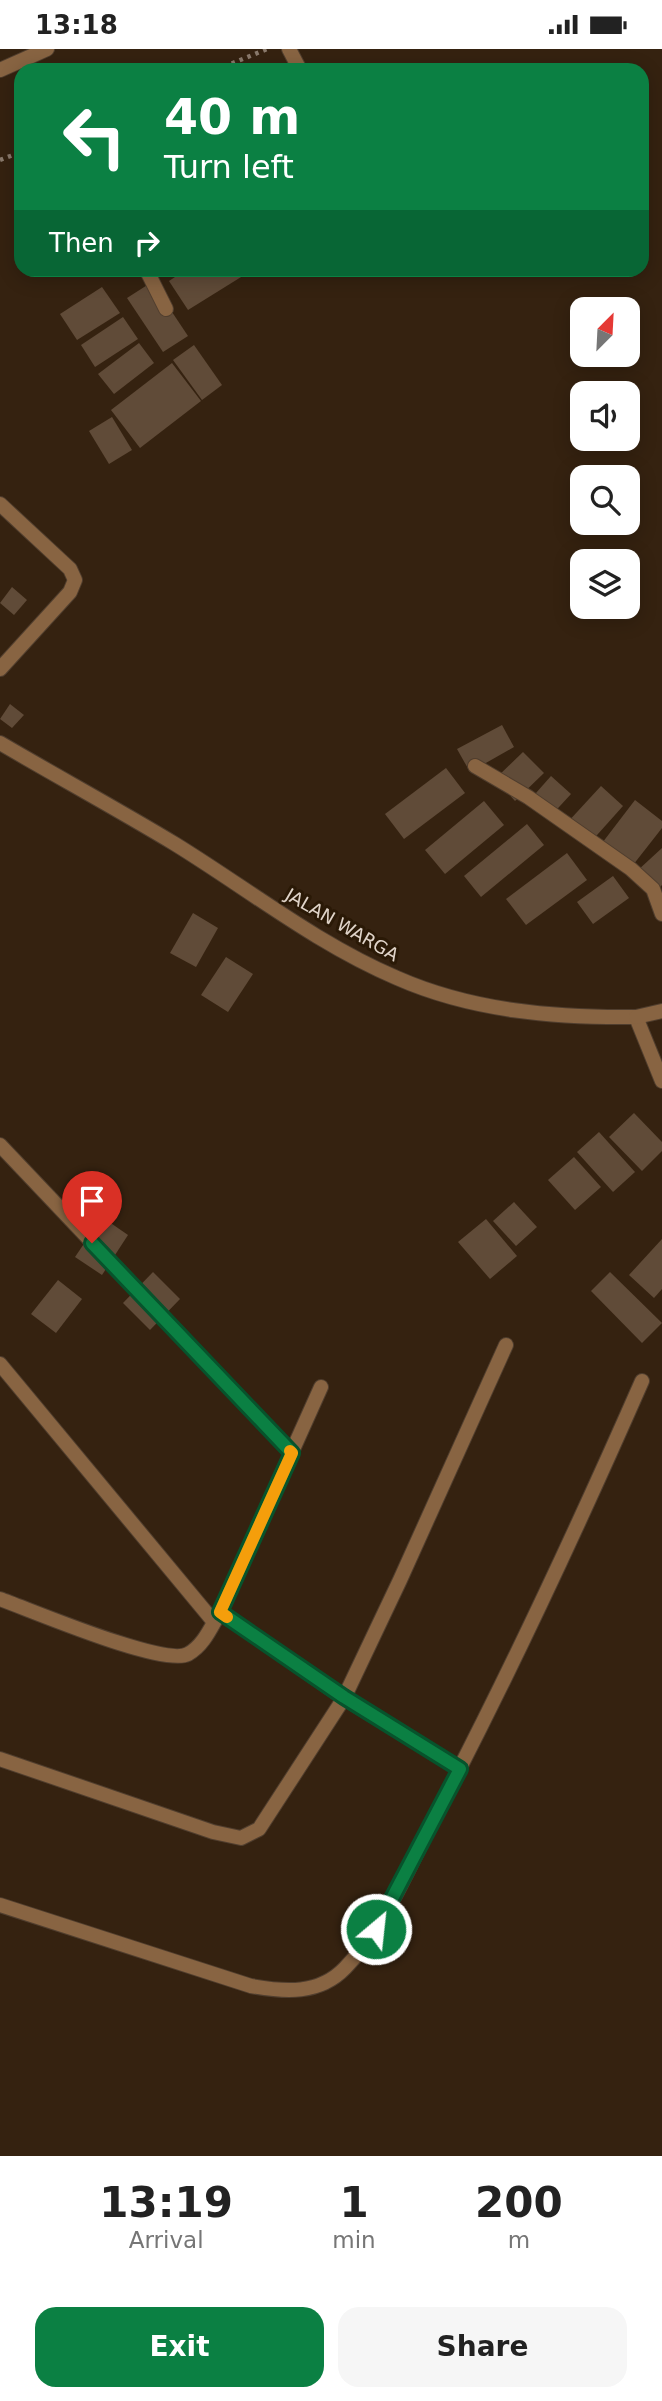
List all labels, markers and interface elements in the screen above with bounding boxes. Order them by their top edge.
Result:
text: 13:18 [35,10,118,40]
text: 40 m [164,89,300,146]
icon: left [49,91,140,182]
text: Turn left [164,148,294,186]
icon: right [128,224,166,262]
text: Then [49,228,114,258]
north arrow [570,297,640,367]
map controls [570,297,640,619]
button: sound [570,381,640,451]
button: search [570,465,640,535]
button: layers [570,549,640,619]
street label: JALAN WARGA [281,883,403,966]
pin [62,1171,122,1243]
icon: arrive [73,1182,111,1220]
position arrow [339,1892,413,1966]
text: 13:19 [99,2178,233,2227]
text: 1 [339,2178,369,2227]
text: 200 [475,2178,563,2227]
text: Arrival [129,2227,204,2253]
text: min [332,2227,376,2253]
text: m [508,2227,530,2253]
button: Exit [35,2307,324,2387]
button: Share [338,2307,627,2387]

